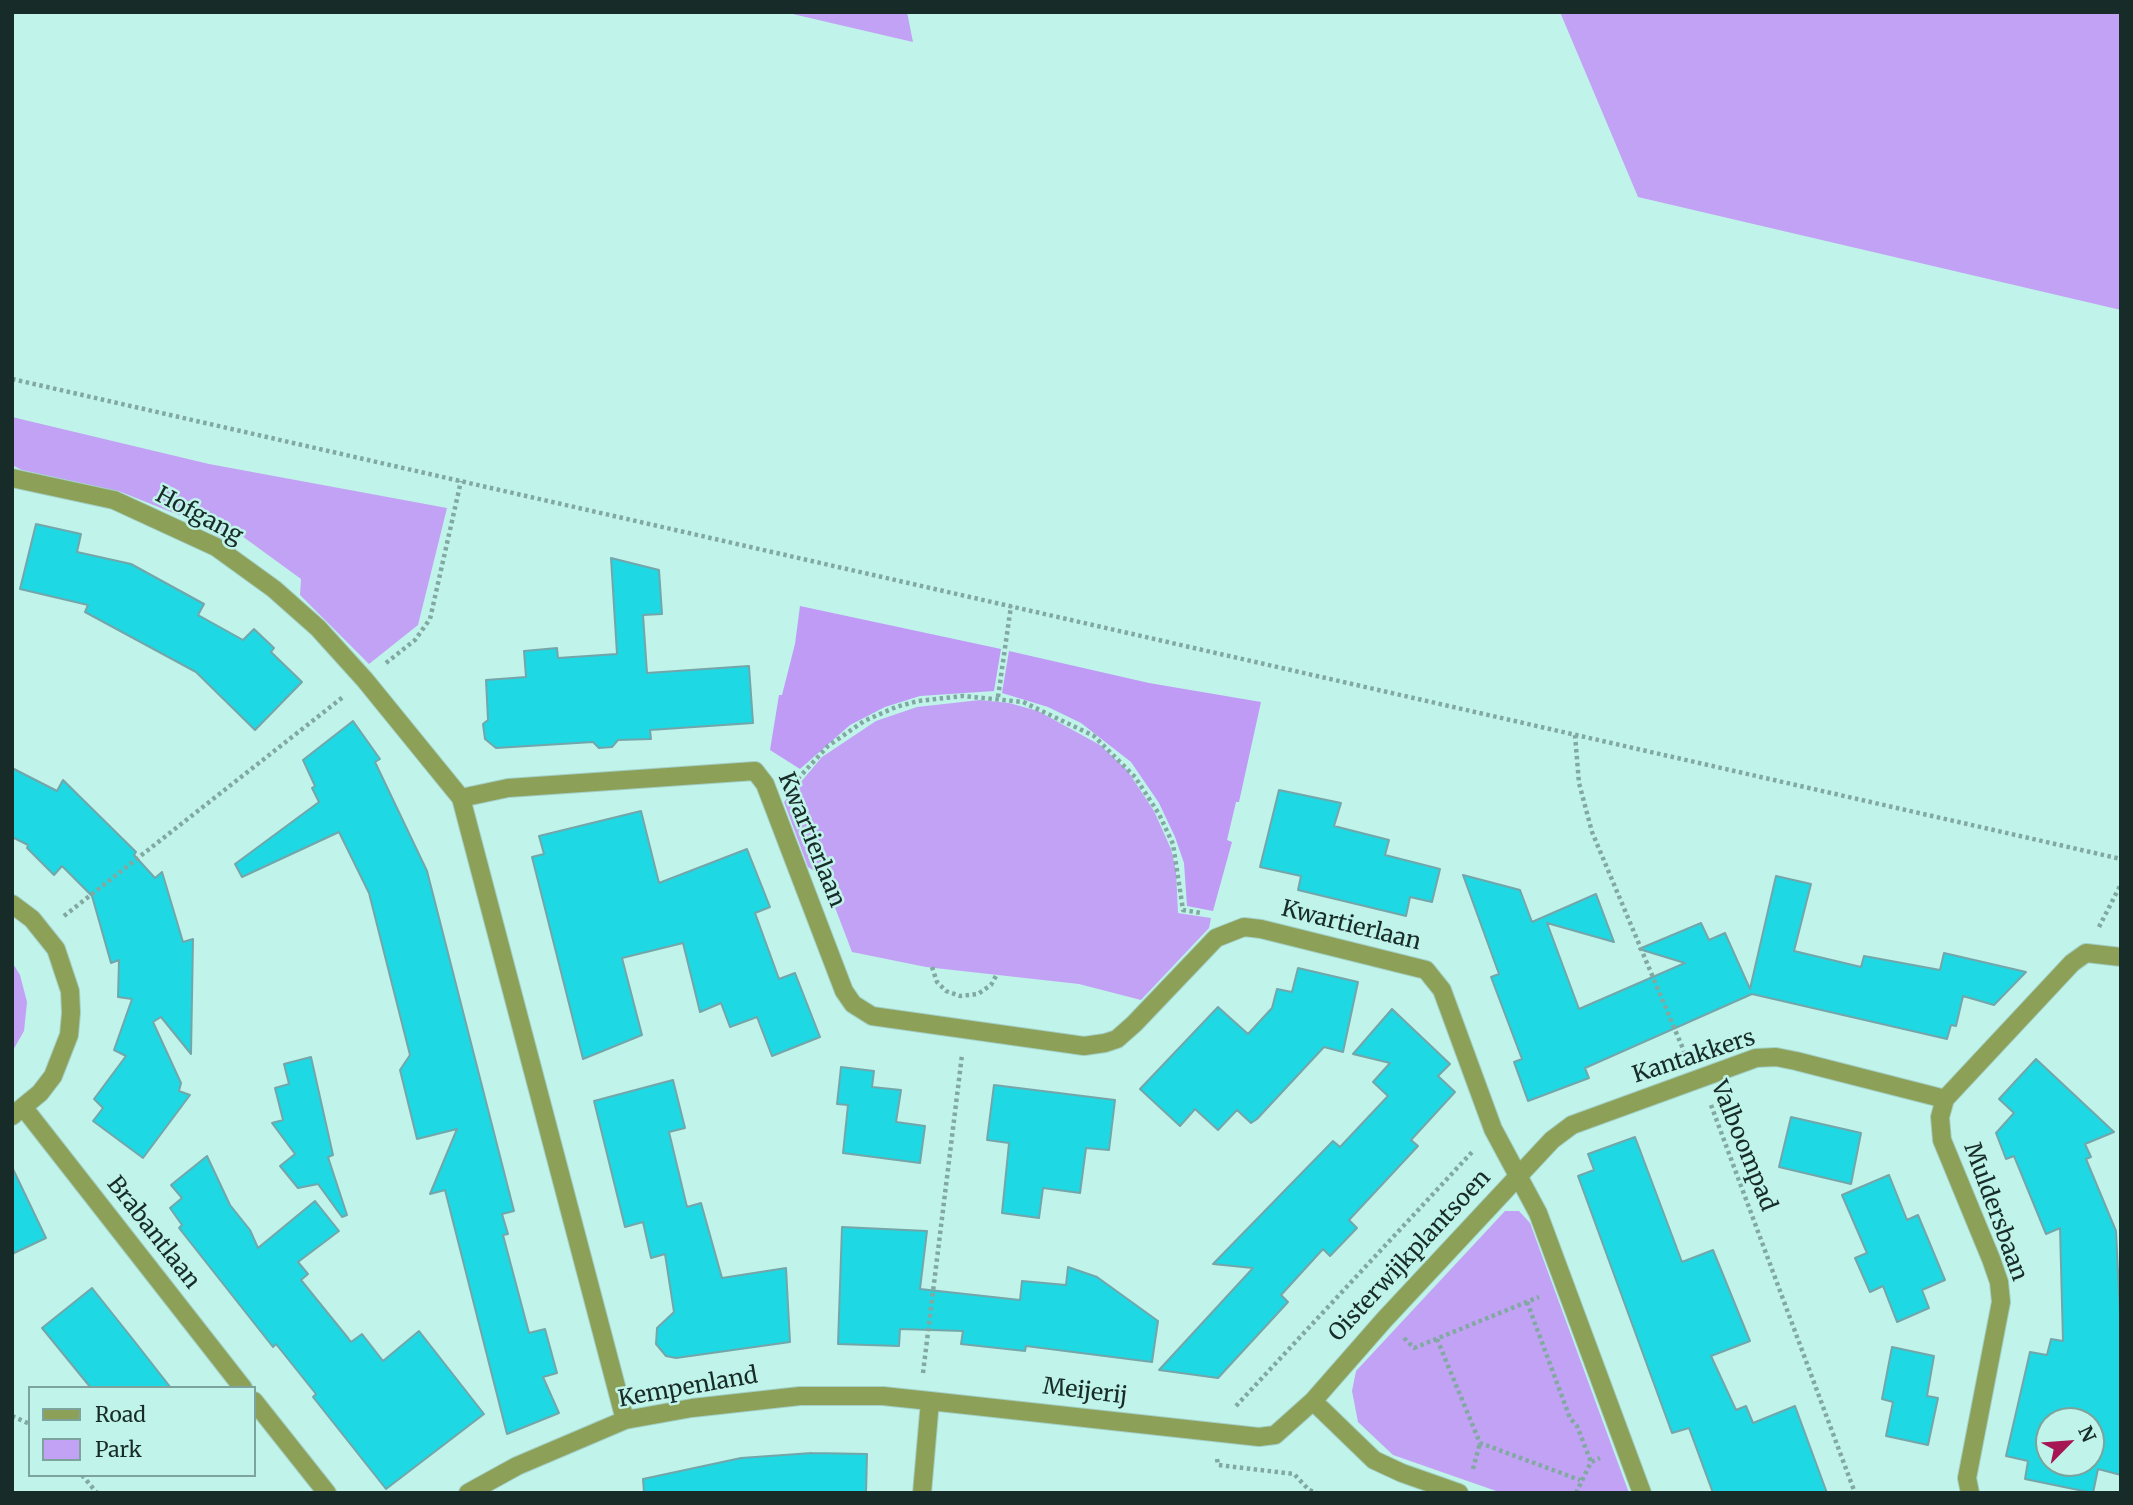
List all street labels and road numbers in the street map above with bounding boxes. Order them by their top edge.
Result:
street label: Hofgang [151,482,247,550]
street label: Kwartierlaan [771,769,851,911]
street label: Kwartierlaan [1278,895,1424,957]
street label: Kantakkers [1629,1024,1759,1090]
street label: Valboompad [1704,1077,1782,1215]
street label: Muldersbaan [1957,1139,2033,1285]
street label: Oisterwijkplantsoen [1323,1164,1497,1348]
street label: Brabantlaan [101,1171,205,1295]
street label: Kempenland [616,1362,760,1414]
street label: Meijerij [1041,1373,1129,1411]

